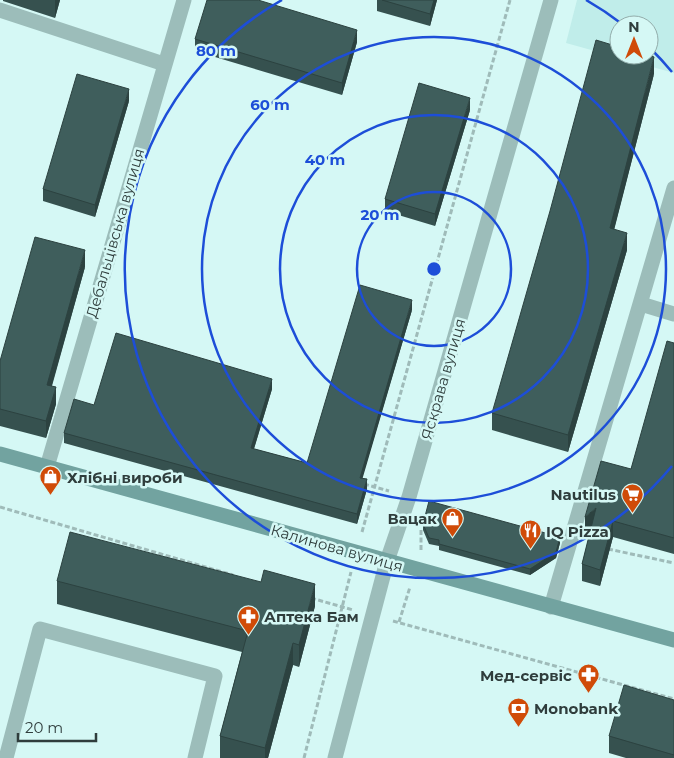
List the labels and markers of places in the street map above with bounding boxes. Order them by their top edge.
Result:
centre of rings [425,260,443,278]
shop icon: Хлібні вироби [39,465,63,496]
place label: Хлібні вироби [67,468,183,487]
supermarket icon: Nautilus [620,482,644,513]
place label: Nautilus [550,485,616,504]
shop icon: Вацак [441,506,465,537]
place label: Вацак [388,509,437,528]
restaurant icon: IQ Pizza [518,519,542,550]
place label: IQ Pizza [546,522,609,541]
pharmacy icon: Аптека Бам [236,604,260,635]
place label: Аптека Бам [264,607,359,626]
pharmacy icon: Мед-сервіс [576,663,600,694]
place label: Мед-сервіс [480,666,572,685]
bank icon: Monobank [506,696,530,727]
place label: Monobank [534,699,618,718]

